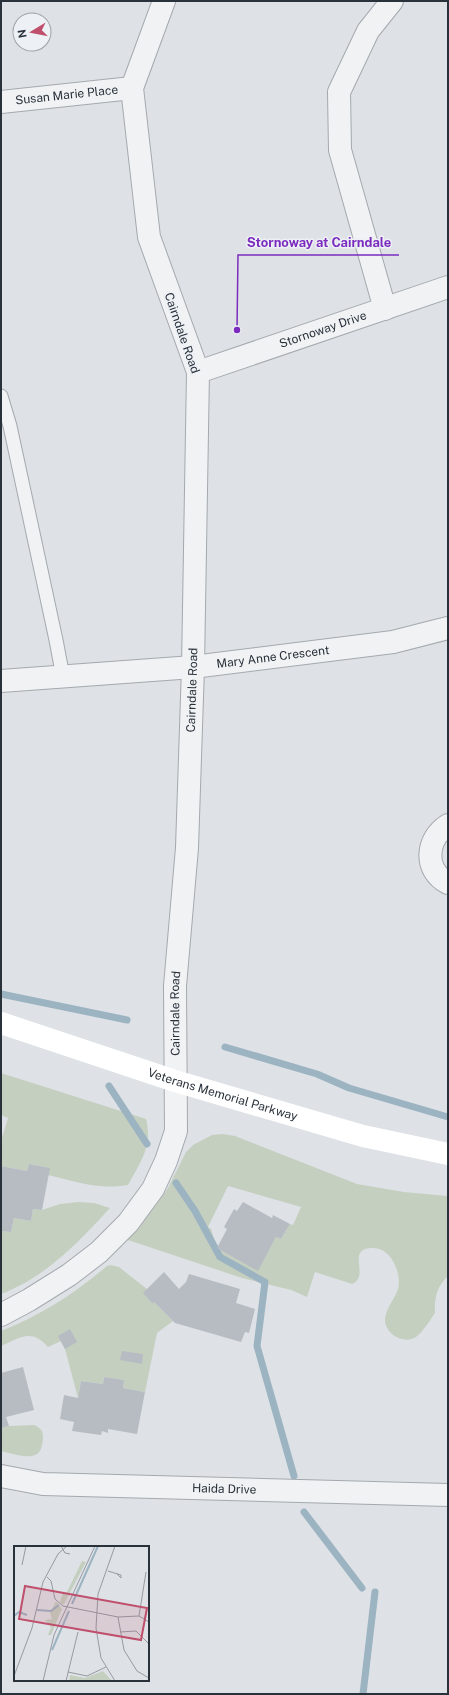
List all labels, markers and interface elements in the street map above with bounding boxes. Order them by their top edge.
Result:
north arrow [12,12,52,52]
text: N [15,28,29,39]
street label: Susan Marie Place [15,83,119,107]
callout: Stornoway at Cairndale [238,230,399,255]
text: Stornoway at Cairndale [247,235,391,250]
street label: Cairndale Road [162,291,202,375]
street label: Stornoway Drive [278,308,369,351]
street label: Mary Anne Crescent [216,643,331,671]
street label: Cairndale Road [184,648,200,733]
street label: Cairndale Road [168,970,183,1056]
street label: Veterans Memorial Parkway [146,1065,300,1124]
street label: Haida Drive [192,1481,257,1497]
inset map [14,1546,149,1681]

